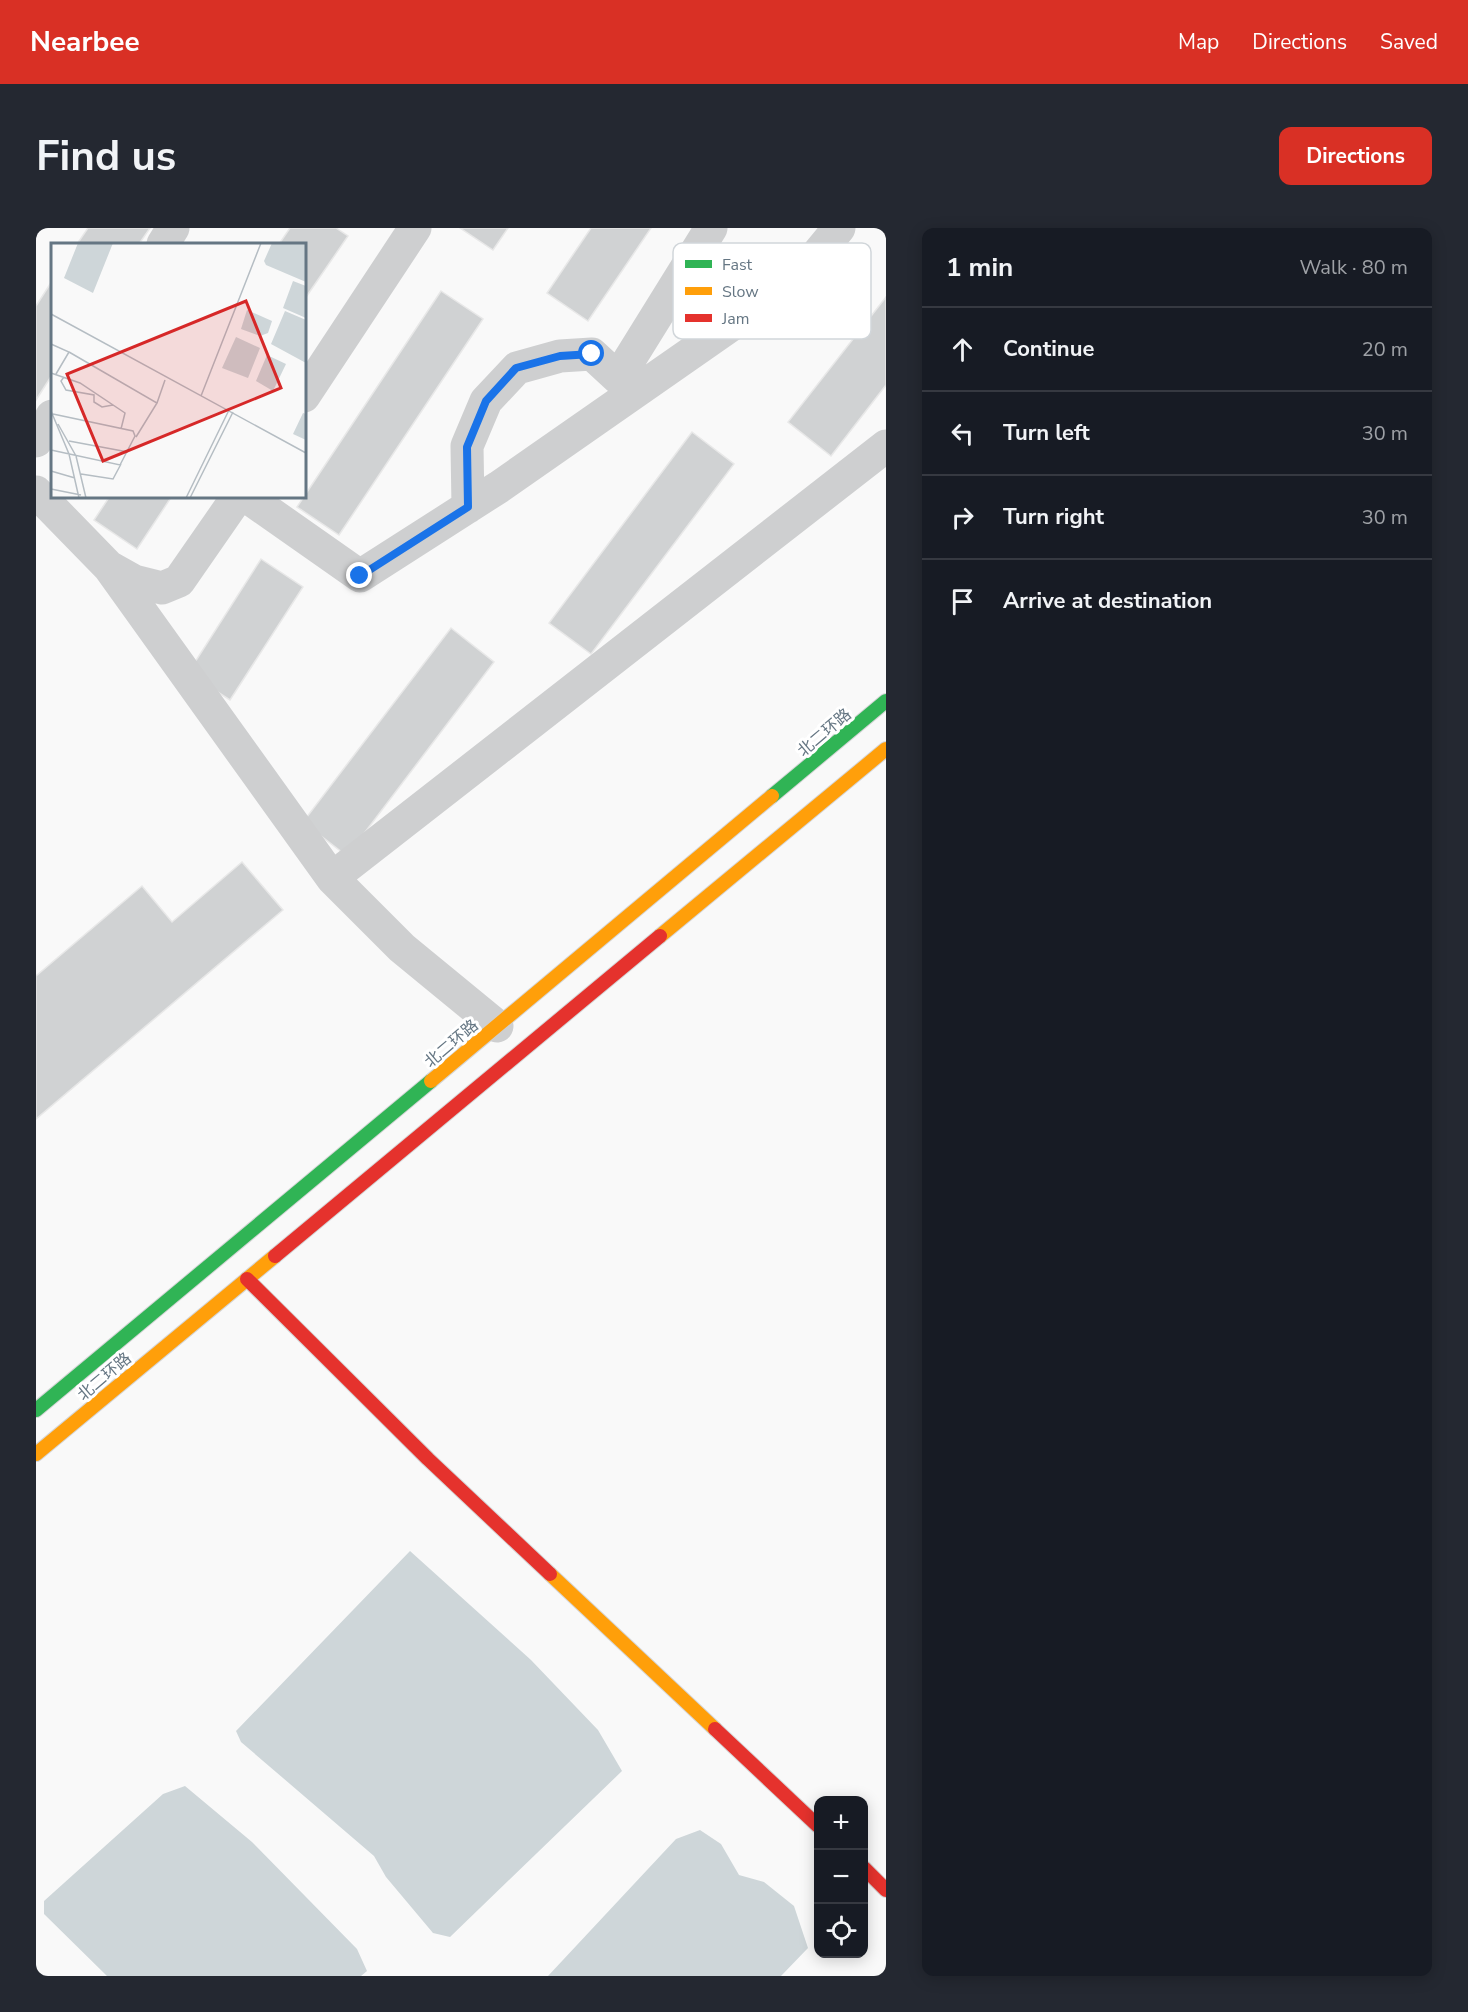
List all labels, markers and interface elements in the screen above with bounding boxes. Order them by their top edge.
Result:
text: Nearbee [30,23,140,61]
text: Map [1178,28,1219,56]
text: Directions [1252,28,1347,56]
text: Saved [1380,28,1438,56]
button: Directions [1279,127,1432,185]
text: Find us [36,128,176,185]
inset map [51,243,306,498]
legend [673,243,871,339]
text: 1 min [946,250,1013,285]
text: Fast [722,254,753,276]
text: Walk · 80 m [1300,254,1408,281]
text: Slow [722,281,759,303]
text: Jam [721,308,749,330]
icon: ahead [946,333,979,366]
text: Continue [1003,334,1094,364]
text: 20 m [1362,336,1408,363]
route start [578,340,604,366]
icon: left [946,417,979,450]
text: Turn left [1003,418,1090,448]
text: 30 m [1362,420,1408,447]
icon: right [946,501,979,534]
text: Turn right [1003,502,1104,532]
text: 30 m [1362,504,1408,531]
route end [346,562,372,588]
icon: arrive [946,585,979,618]
text: Arrive at destination [1003,586,1212,616]
street label: 北二环路 [793,704,856,762]
street label: 北二环路 [420,1015,483,1073]
street label: 北二环路 [73,1348,136,1406]
map controls [814,1796,868,1958]
button: + [814,1796,868,1850]
button: − [814,1850,868,1904]
button: locate [814,1904,868,1958]

